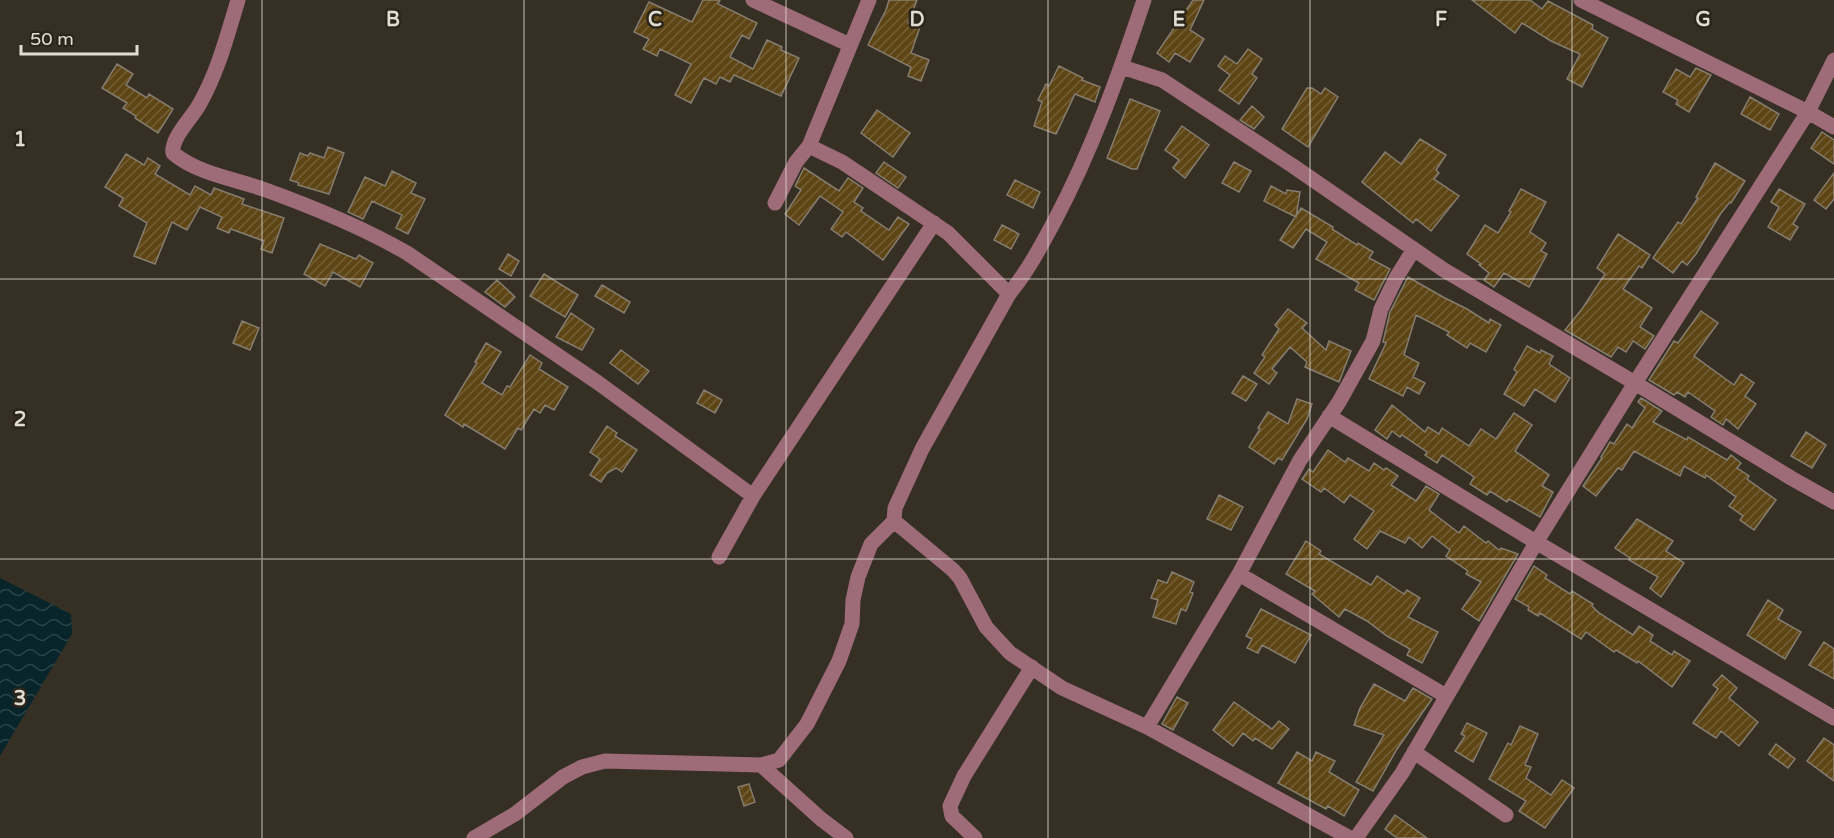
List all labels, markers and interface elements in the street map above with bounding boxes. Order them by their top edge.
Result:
text: B [386,8,400,32]
text: C [648,8,662,32]
text: D [909,8,925,32]
text: E [1173,8,1186,32]
text: F [1435,8,1447,32]
text: G [1695,8,1711,32]
scale bar [21,18,136,56]
text: 50 m [30,28,74,50]
text: 1 [14,128,26,152]
text: 2 [14,408,26,432]
text: 3 [14,687,26,711]

